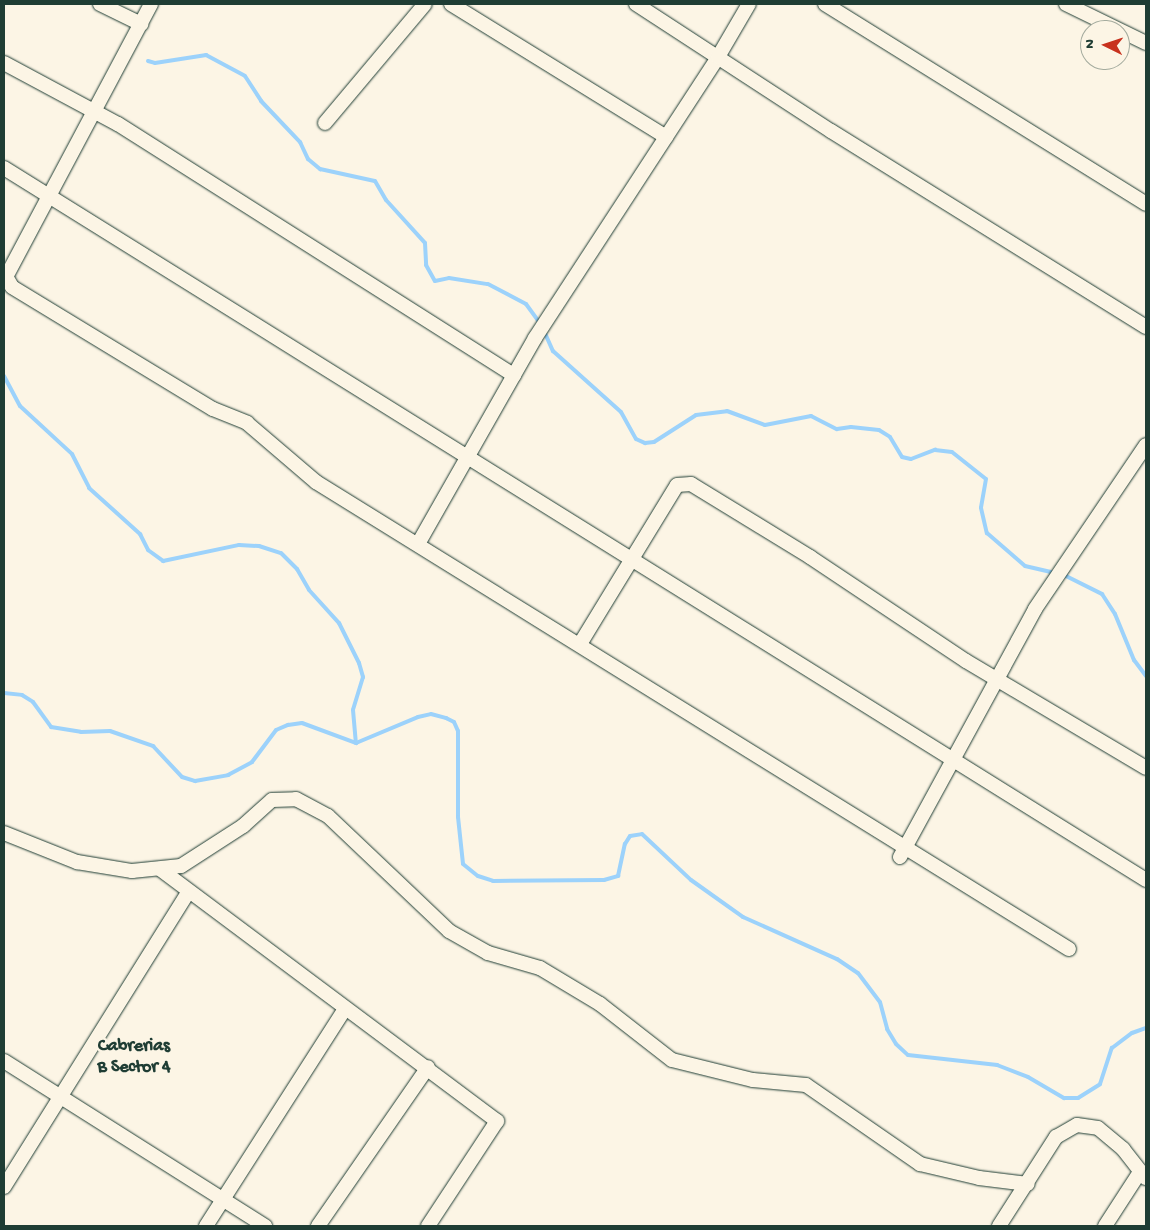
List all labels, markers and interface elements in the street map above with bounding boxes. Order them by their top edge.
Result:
north arrow [1080,20,1130,70]
text: N [1082,39,1099,49]
district label: Cabrerias B Sector 4 [97,1037,171,1080]

